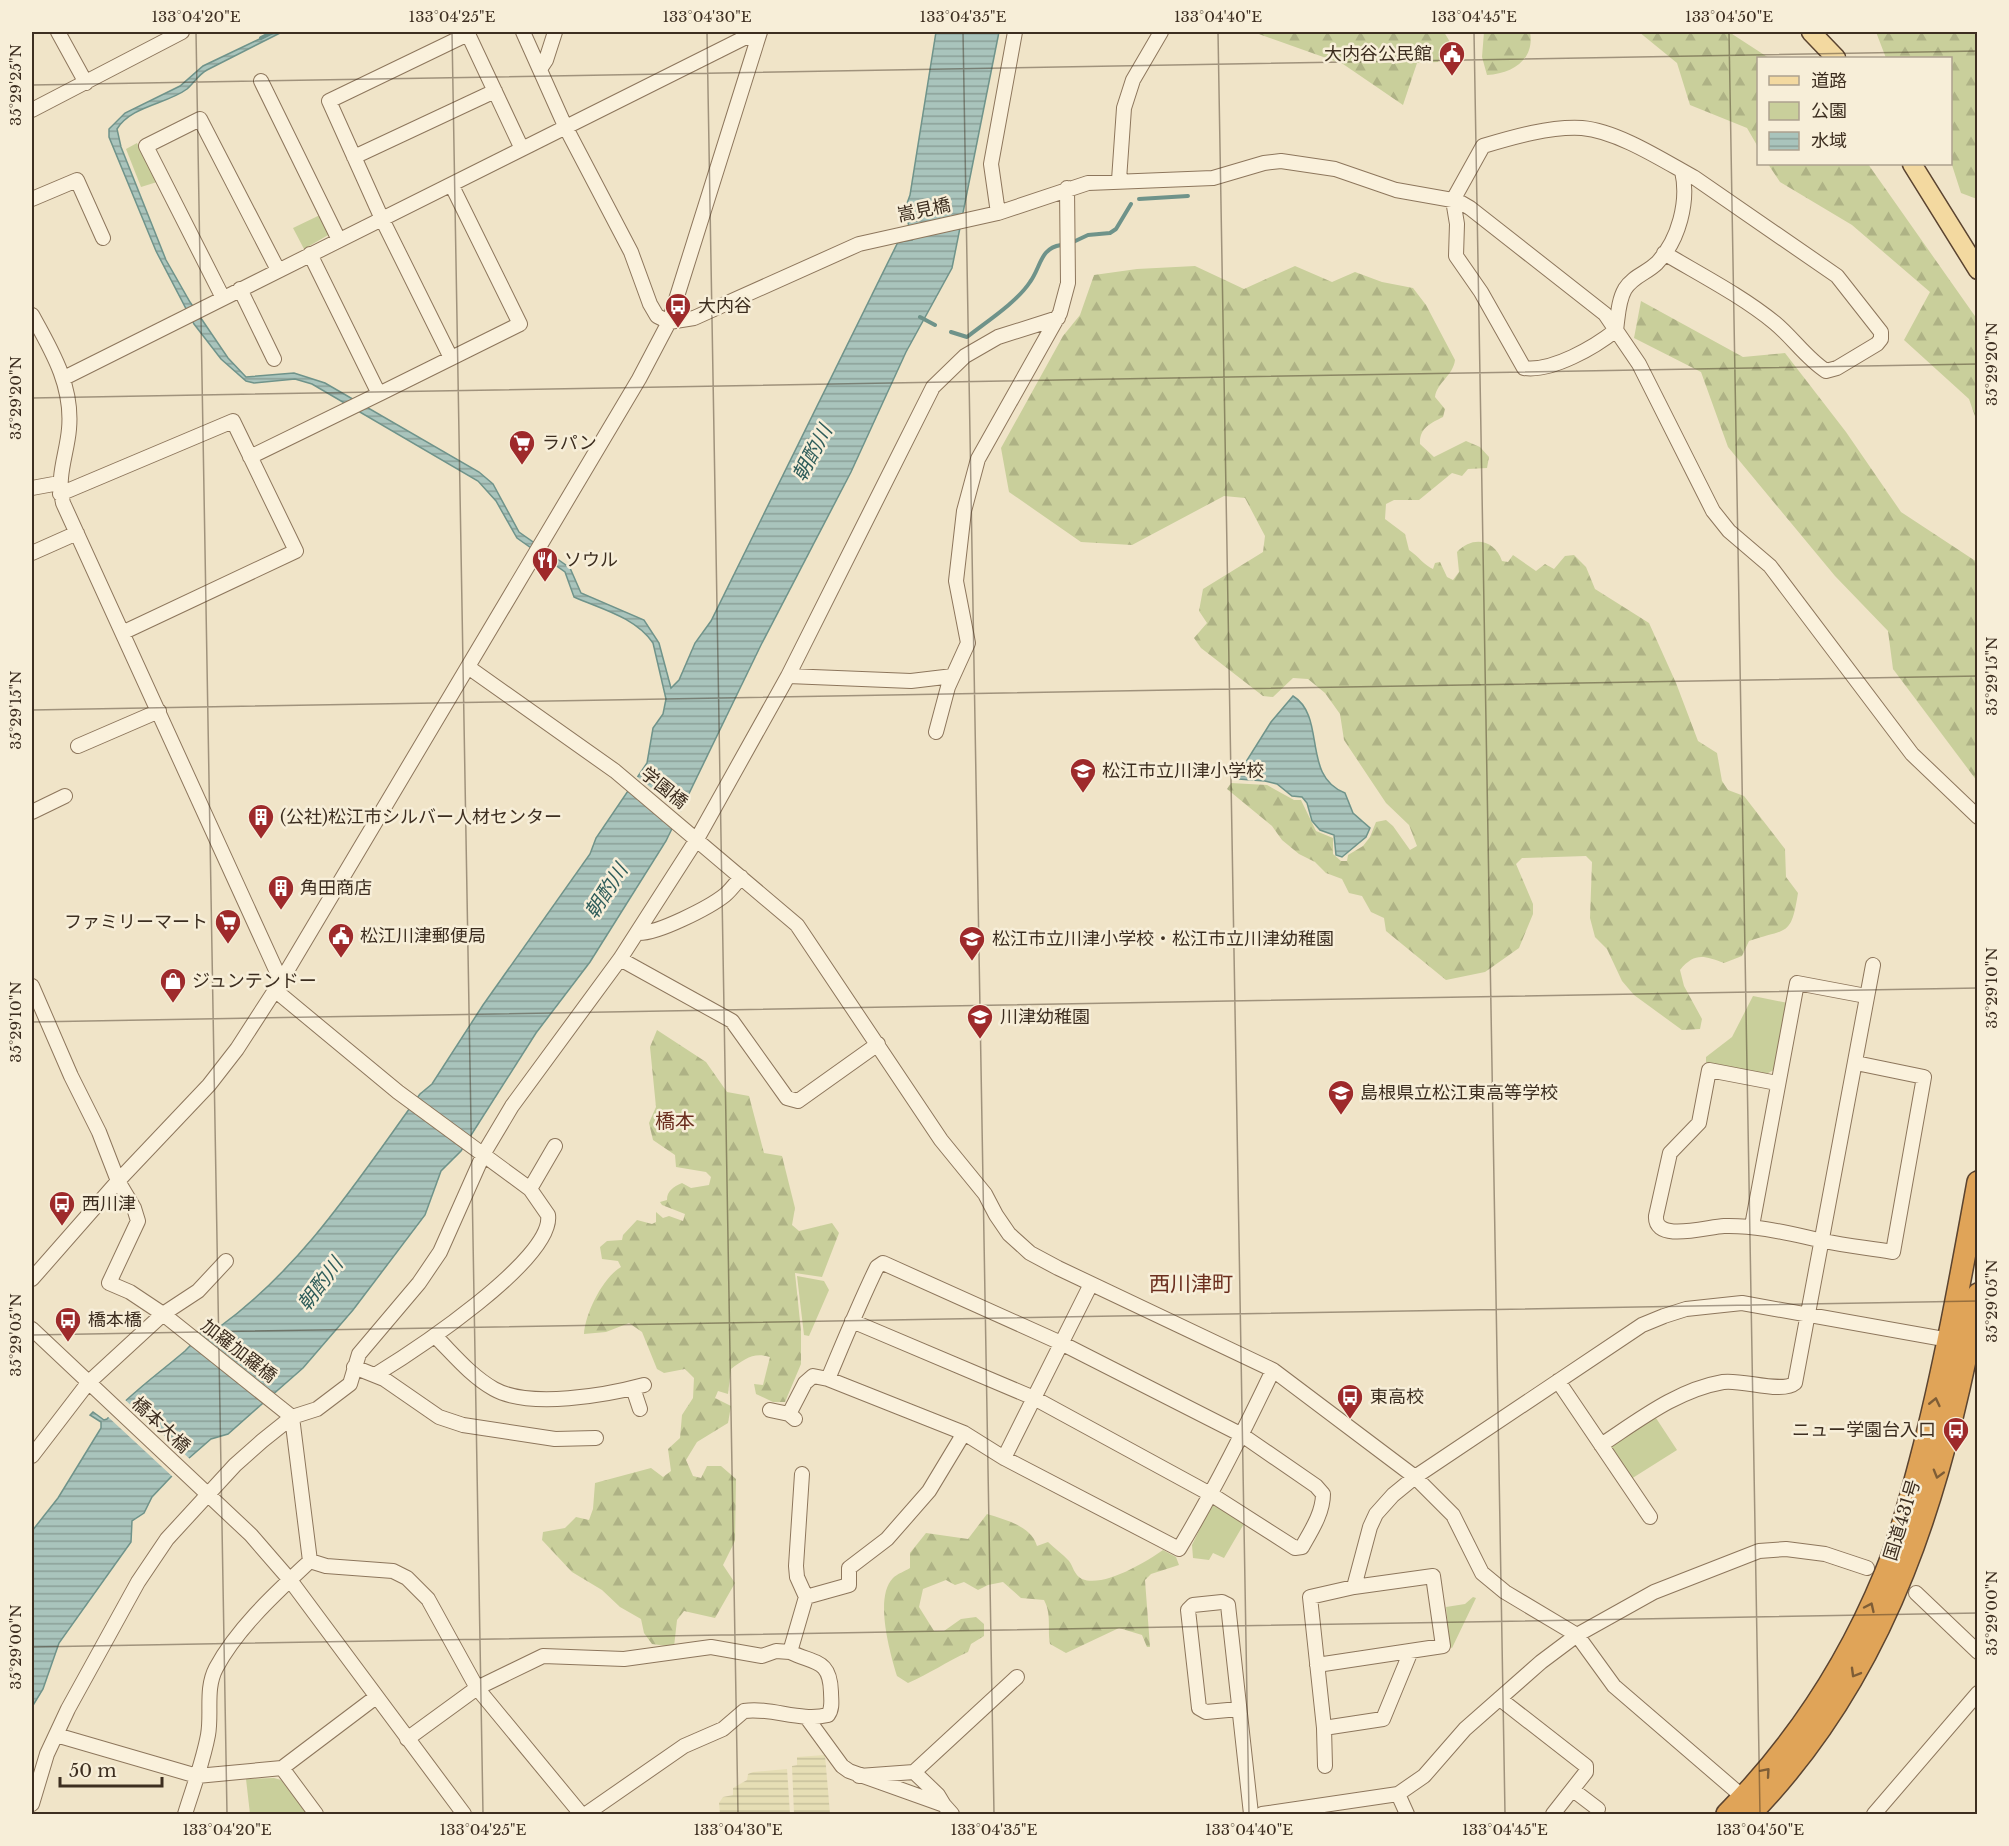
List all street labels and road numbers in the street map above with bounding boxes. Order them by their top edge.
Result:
street label: 嵩見橋 [895,194,953,226]
street label: 学園橋 [636,762,692,814]
street label: 加羅加羅橋 [197,1315,281,1387]
street label: 橋本大橋 [127,1392,195,1458]
street label: 国道431号 [1879,1477,1925,1563]

